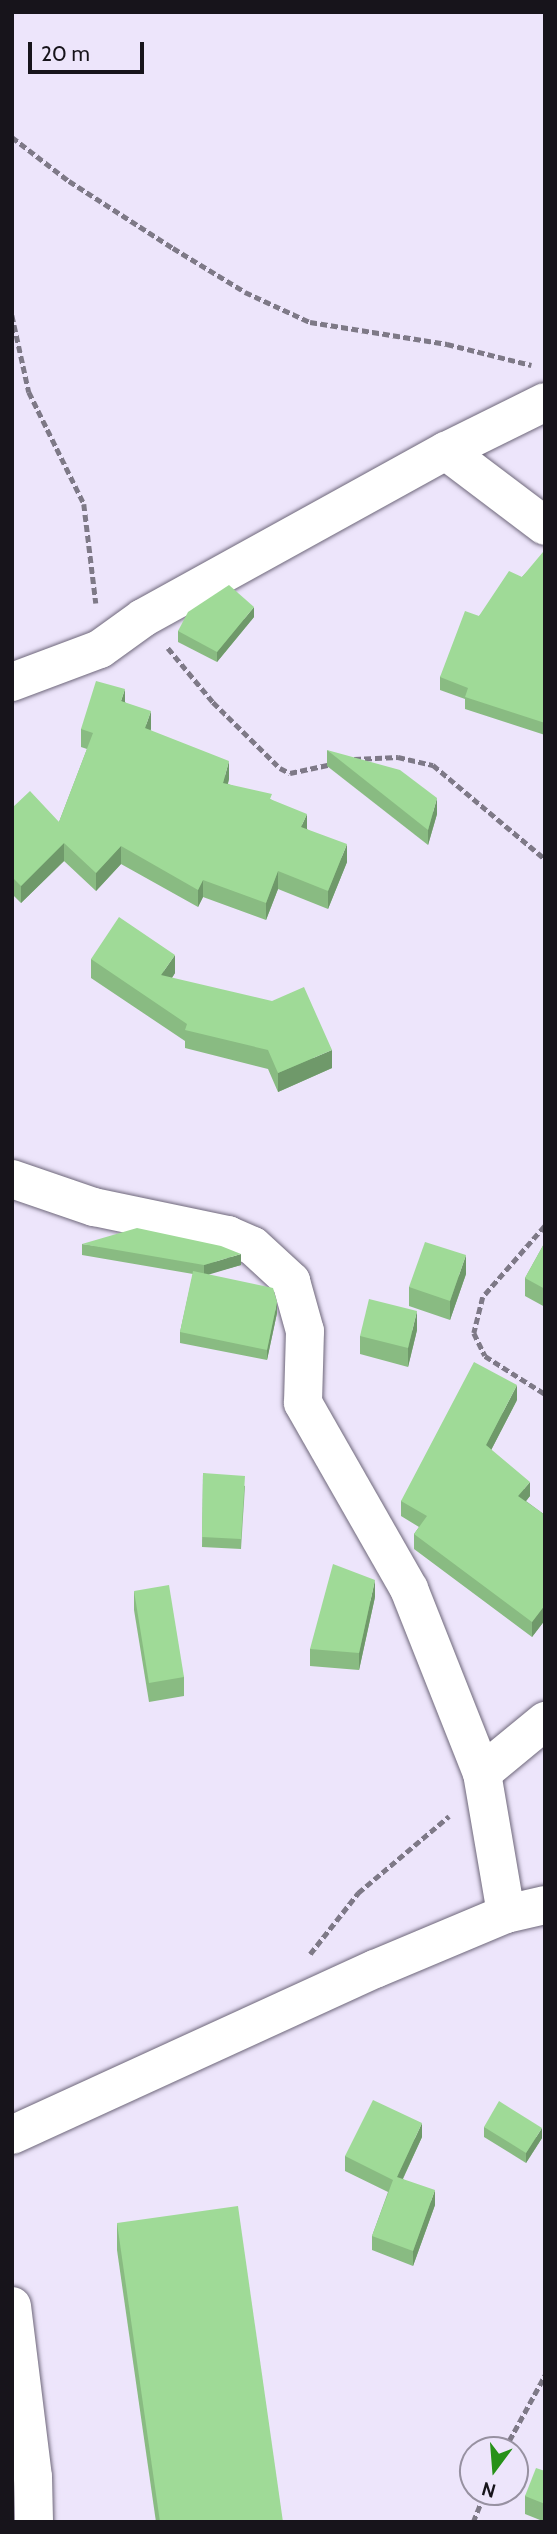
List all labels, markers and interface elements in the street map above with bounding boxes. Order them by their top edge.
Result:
scale bar [32,28,147,72]
text: 20 m [41,41,90,66]
north arrow [459,2436,529,2506]
text: N [479,2477,498,2503]

